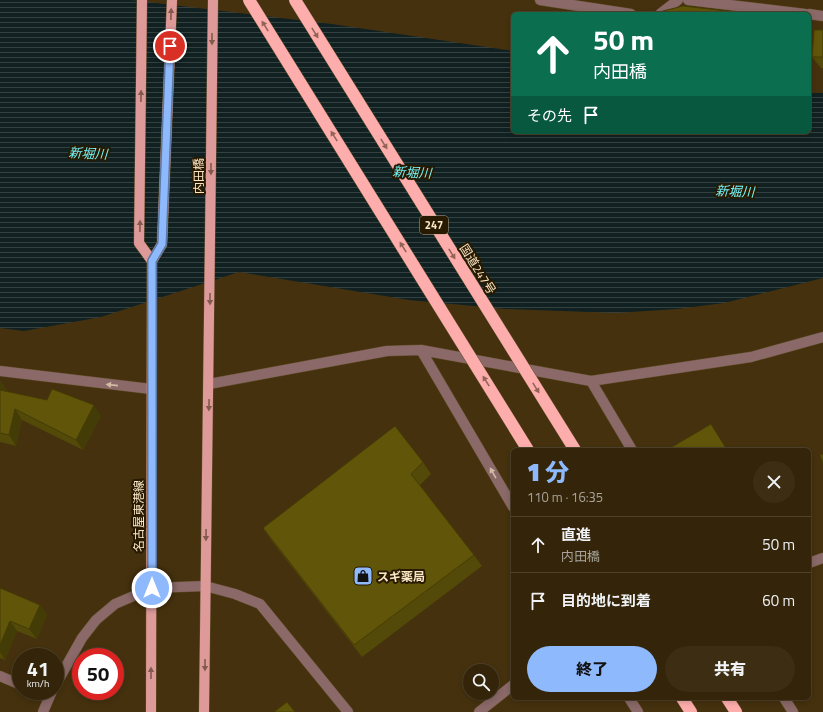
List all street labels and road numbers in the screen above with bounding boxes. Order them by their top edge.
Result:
street label: 内田橋 [189,158,208,194]
road number: 247 [420,216,448,234]
street label: 国道247号 [455,240,501,298]
street label: 名古屋東港線 [129,480,148,552]

